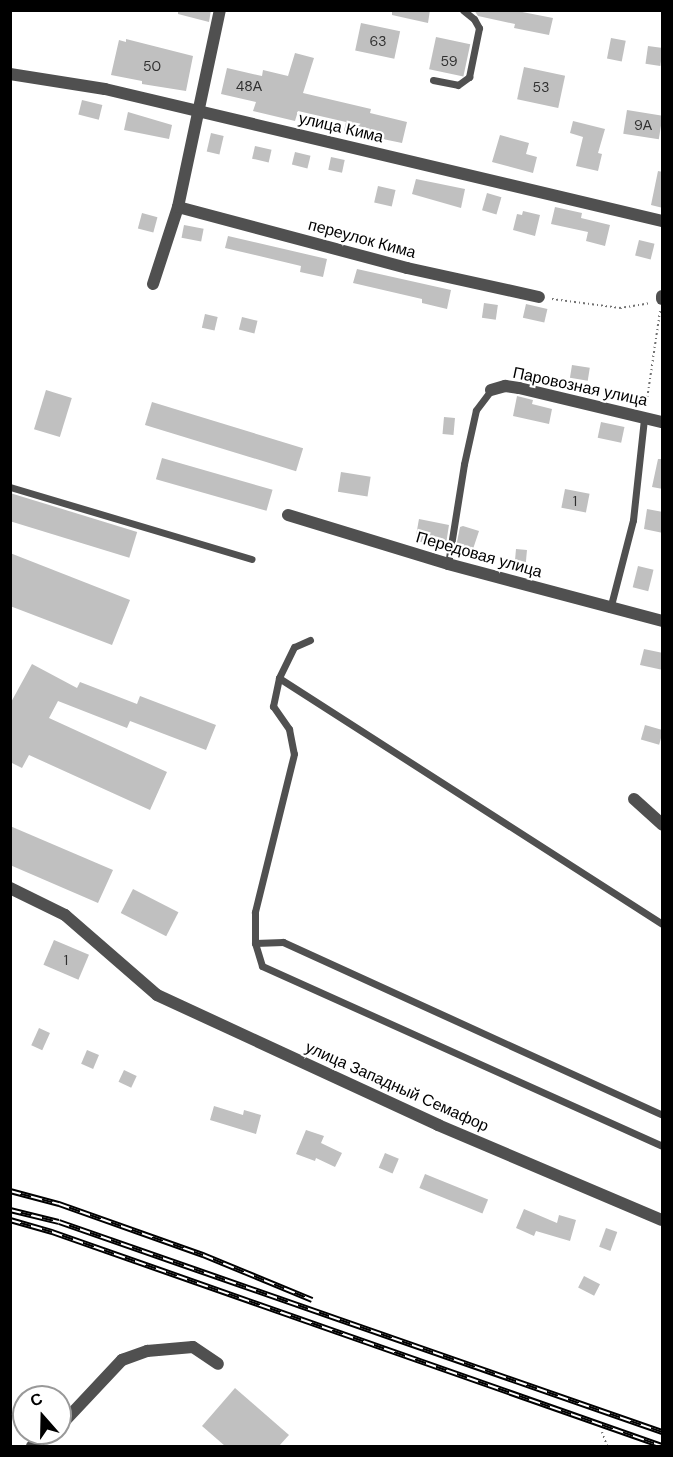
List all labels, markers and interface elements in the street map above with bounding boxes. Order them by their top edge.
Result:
house number: 63 [369,33,387,49]
house number: 59 [441,53,457,69]
house number: 50 [143,58,161,74]
house number: 48А [236,78,262,94]
house number: 53 [533,79,549,95]
street label: улица Кима [297,109,385,147]
house number: 9А [634,117,652,133]
street label: переулок Кима [306,215,418,263]
street label: Паровозная улица [511,363,649,411]
house number: 1 [573,493,577,509]
street label: Передовая улица [414,528,544,582]
house number: 1 [64,952,68,968]
street label: улица Западный Семафор [302,1038,492,1136]
north arrow [12,1385,72,1445]
text: С [27,1388,45,1411]

